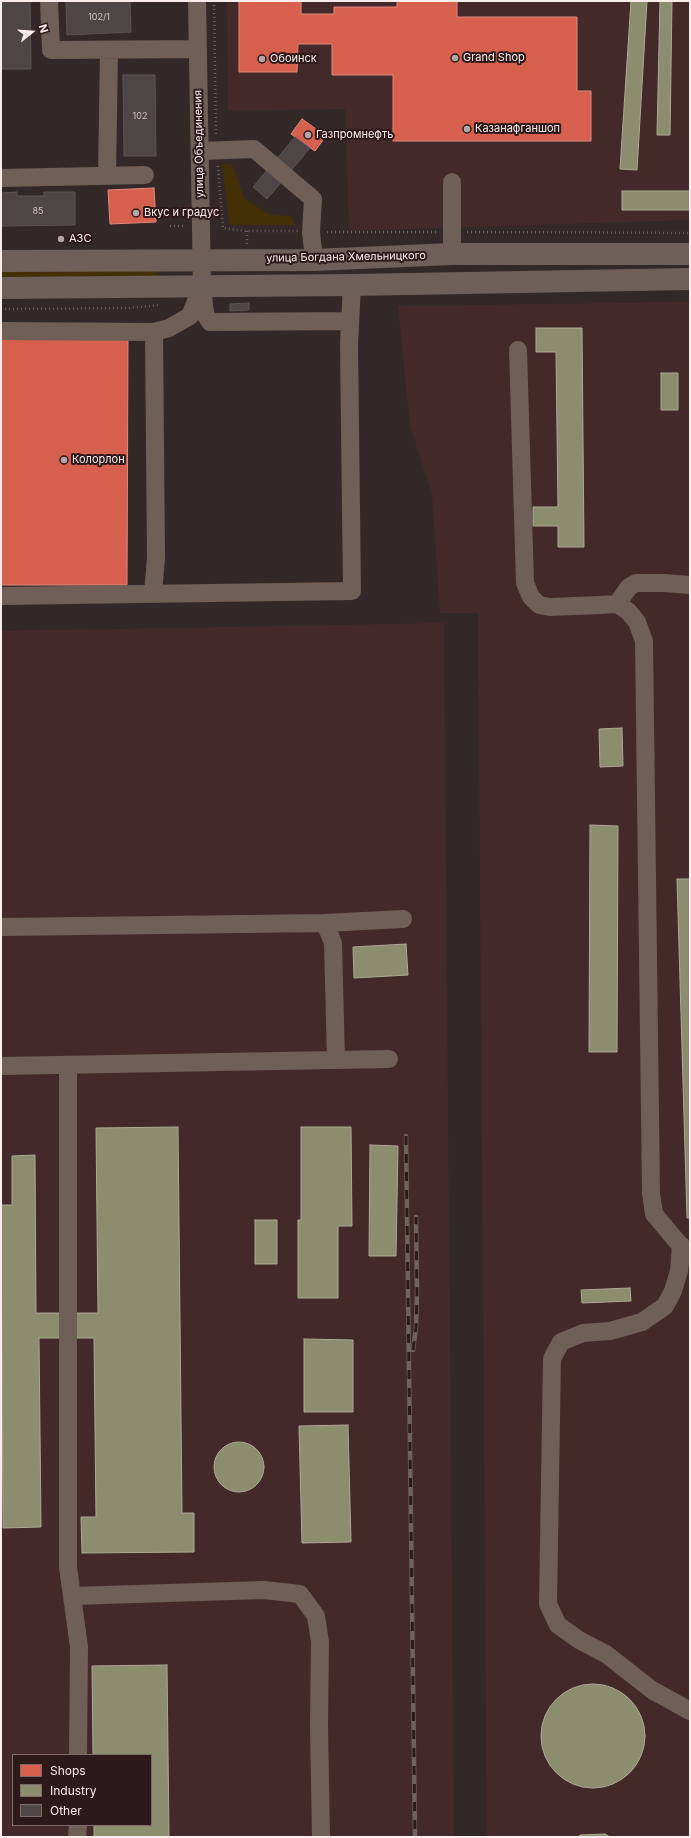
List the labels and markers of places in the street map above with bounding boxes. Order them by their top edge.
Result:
place label: Grand Shop [463,51,525,65]
place label: Обоинск [270,52,317,66]
marker: Grand Shop [450,53,460,63]
marker: Обоинск [257,54,267,64]
place label: Казанафганшоп [475,122,560,136]
marker: Казанафганшоп [462,124,472,134]
place label: Газпромнефть [316,128,393,142]
marker: Газпромнефть [303,130,313,140]
place label: Вкус и градус [144,206,219,220]
marker: Вкус и градус [131,208,141,218]
place label: АЗС [69,232,91,246]
marker: АЗС [56,234,66,244]
place label: Колорлон [72,453,125,467]
marker: Колорлон [59,455,69,465]

